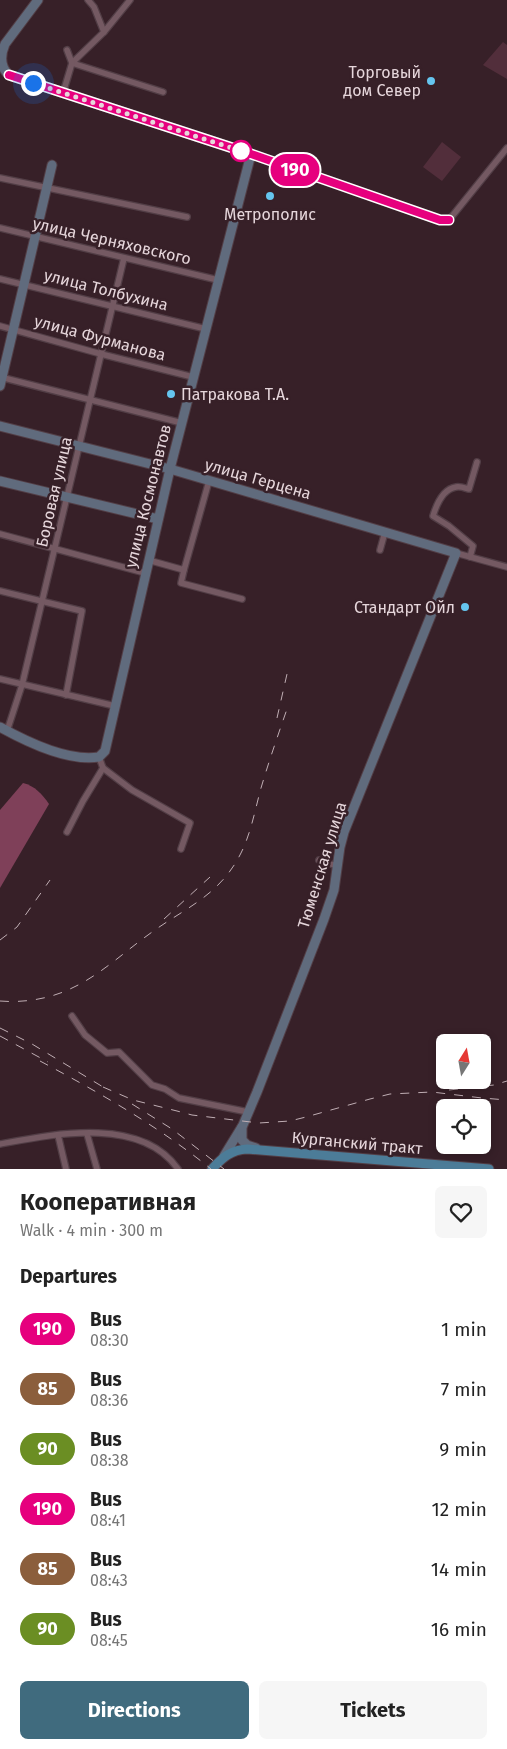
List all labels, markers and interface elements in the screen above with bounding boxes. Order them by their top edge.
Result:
place label: Торговый дом Север [343,63,421,100]
your location [21,71,46,96]
marker: Торговый дом Север [425,75,437,87]
unlabelled marker [230,140,252,162]
line badge: 190 [266,154,324,186]
text: 190 [281,159,309,181]
marker: Метрополис [264,190,276,202]
place label: Метрополис [224,205,316,224]
street label: улица Черняховского [31,214,193,268]
street label: улица Толбухина [42,265,170,315]
street label: улица Фурманова [32,311,168,365]
place label: Патракова Т.А. [181,385,289,404]
marker: Патракова Т.А. [165,388,177,400]
street label: улица Космонавтов [121,422,175,570]
street label: Боровая улица [32,435,76,549]
street label: улица Герцена [203,455,313,503]
place label: Стандарт Ойл [354,598,455,617]
marker: Стандарт Ойл [459,601,471,613]
street label: Тюменская улица [294,799,350,931]
north arrow [436,1034,491,1089]
map controls [436,1034,491,1154]
button: locate [436,1099,491,1154]
street label: Курганский тракт [291,1128,424,1158]
button: heart [435,1186,487,1238]
text: Кооперативная [20,1188,196,1216]
text: Walk · 4 min · 300 m [20,1221,163,1240]
text: Departures [20,1265,117,1288]
text: Bus [90,1308,122,1331]
text: 190 [33,1318,62,1340]
text: 1 min [441,1318,487,1341]
text: 08:30 [90,1331,129,1350]
text: Bus [90,1368,122,1391]
text: 85 [37,1378,58,1400]
text: 7 min [441,1378,487,1401]
text: 08:36 [90,1391,128,1410]
text: Bus [90,1428,122,1451]
text: 90 [37,1438,58,1460]
text: 9 min [439,1438,487,1461]
text: 08:38 [90,1451,129,1470]
text: Bus [90,1488,122,1511]
text: 190 [33,1498,62,1520]
text: 12 min [432,1498,487,1521]
text: 08:41 [90,1511,126,1530]
text: Bus [90,1548,122,1571]
text: 85 [37,1558,58,1580]
text: 14 min [431,1558,487,1581]
text: 08:43 [90,1571,128,1590]
text: Bus [90,1608,122,1631]
text: 90 [37,1618,58,1640]
text: 16 min [431,1618,487,1641]
text: 08:45 [90,1631,128,1650]
button: Directions [20,1681,249,1739]
button: Tickets [259,1681,487,1739]

